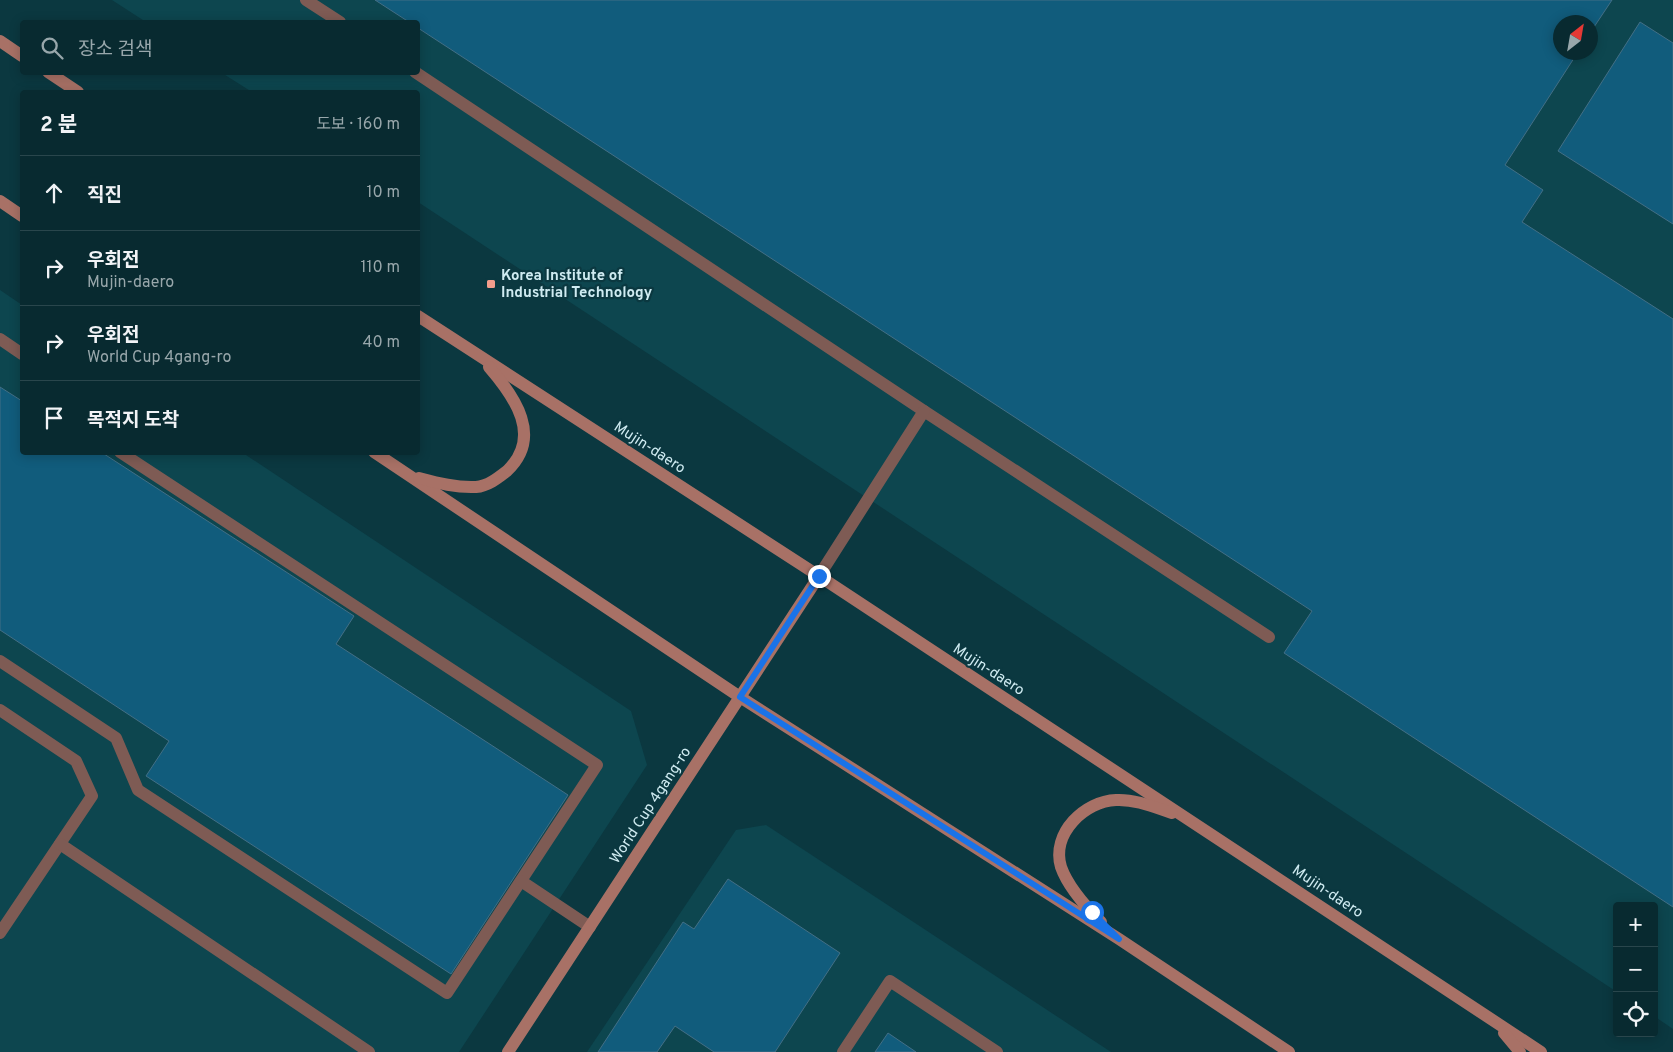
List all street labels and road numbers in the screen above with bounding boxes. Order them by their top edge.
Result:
street label: Mujin-daero [610,418,689,478]
street label: Mujin-daero [949,640,1028,700]
street label: World Cup 4gang-ro [606,744,696,868]
street label: Mujin-daero [1288,862,1366,923]

